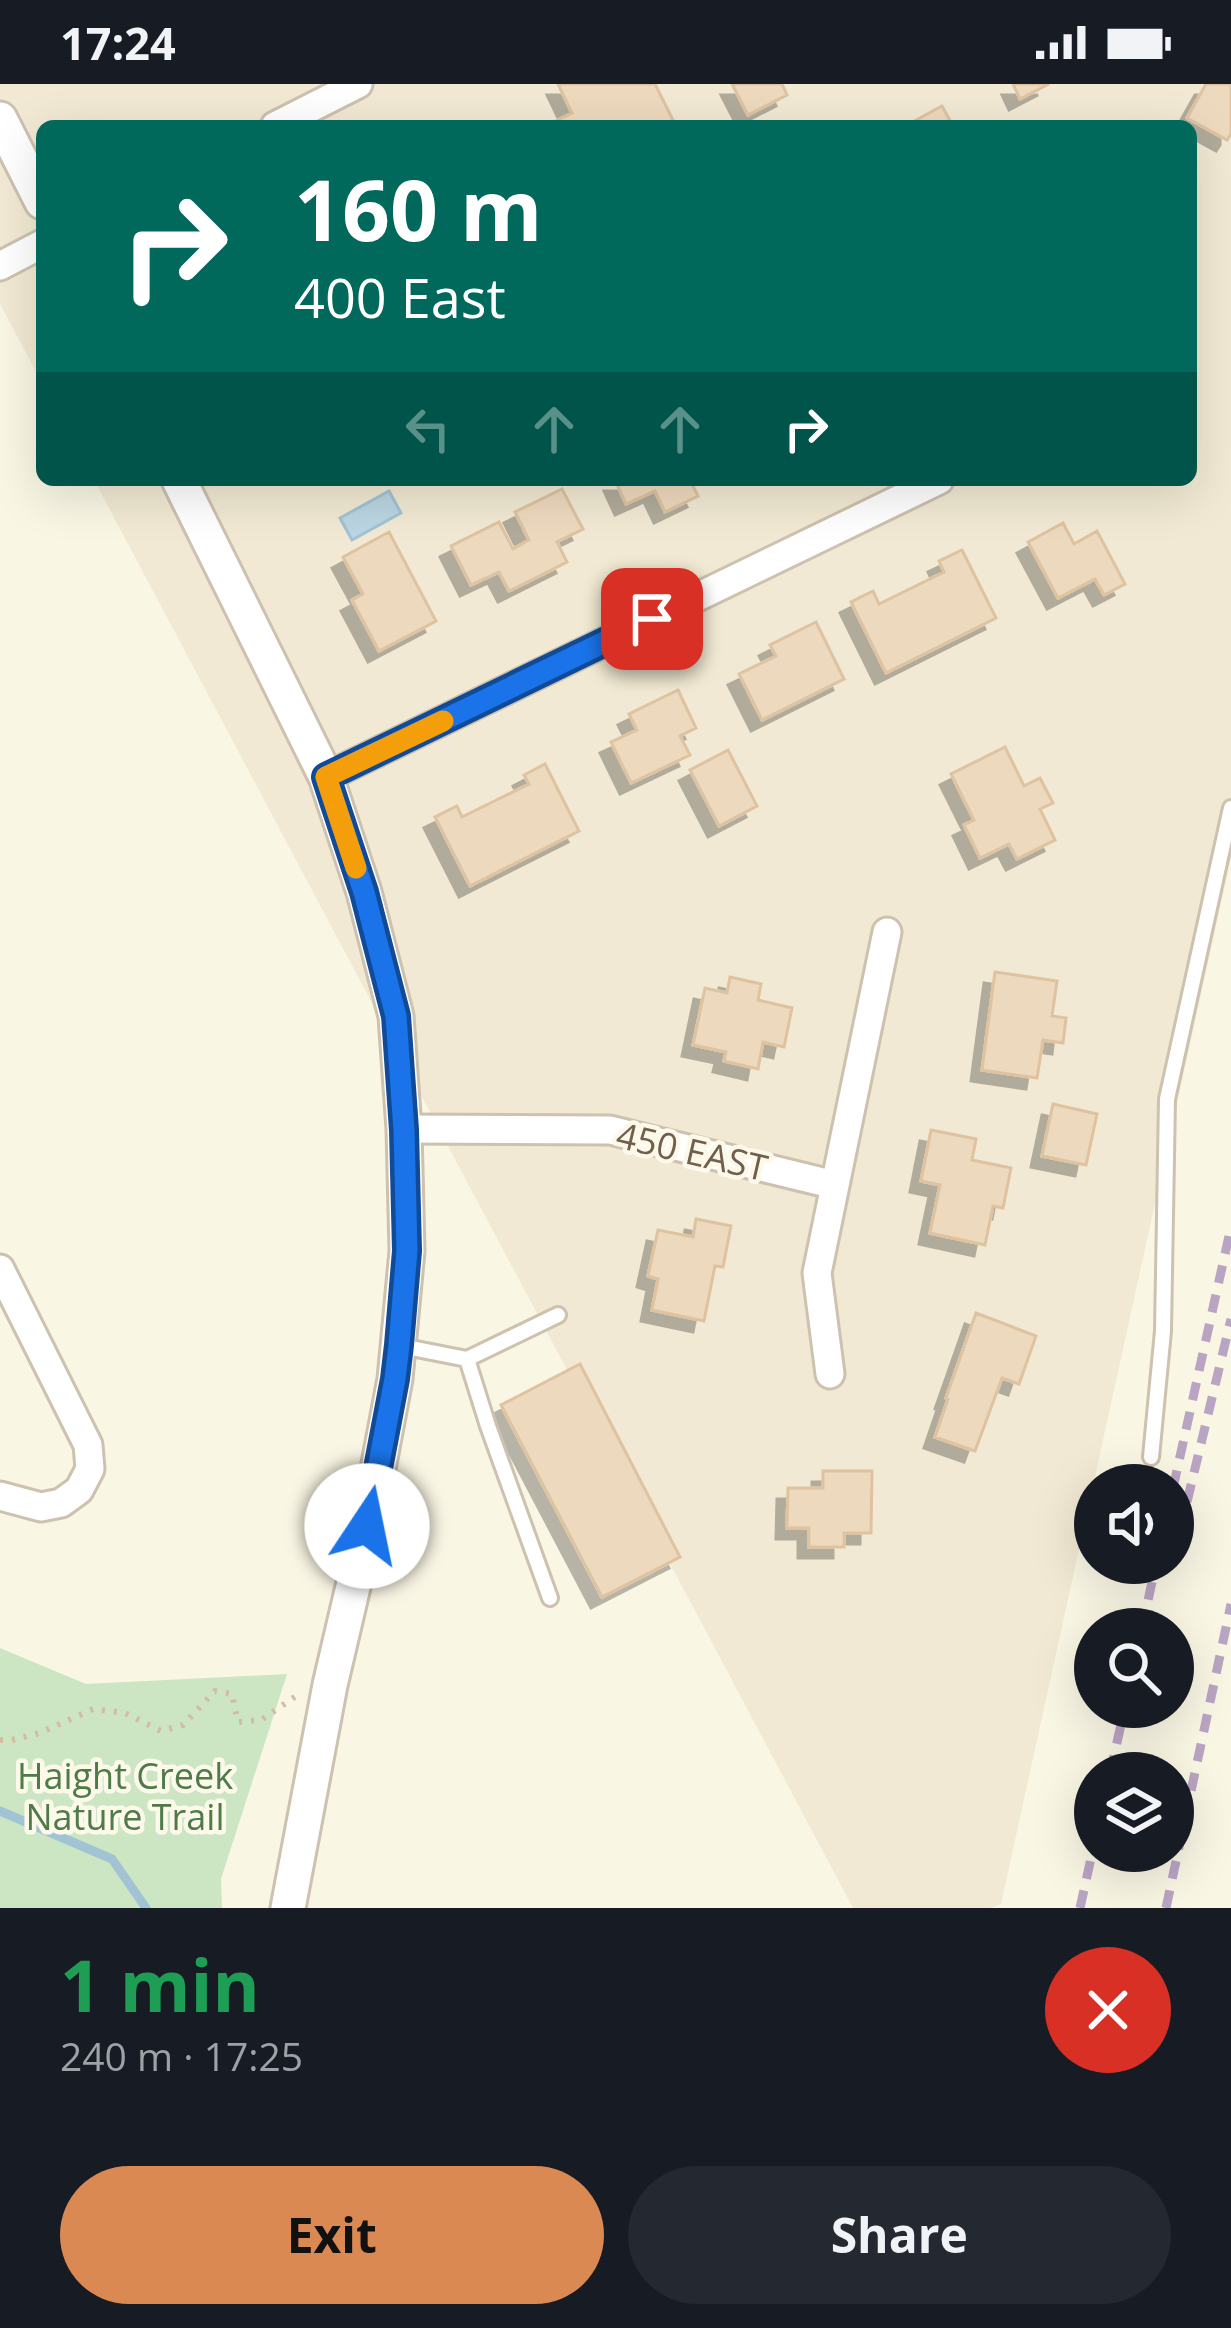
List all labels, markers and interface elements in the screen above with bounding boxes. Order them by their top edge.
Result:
text: 17:24 [60,12,176,73]
text: 160 m [294,151,542,266]
icon: right [96,168,252,324]
text: 400 East [294,260,506,334]
icon: left [395,396,461,462]
icon: ahead [521,396,587,462]
icon: ahead [647,396,713,462]
icon: right [773,396,839,462]
pin [601,568,703,670]
icon: arrive [619,586,685,652]
street label: 450 EAST [612,1110,772,1192]
position arrow [304,1463,430,1589]
map controls [1074,1464,1194,1872]
button: sound [1074,1464,1194,1584]
button: search [1074,1608,1194,1728]
park label: Haight Creek Nature Trail [17,1751,233,1841]
button: layers [1074,1752,1194,1872]
text: 1 min [60,1935,260,2033]
button: close [1045,1947,1171,2073]
text: 240 m · 17:25 [60,2029,303,2082]
button: Exit [60,2166,604,2304]
button: Share [628,2166,1171,2304]

